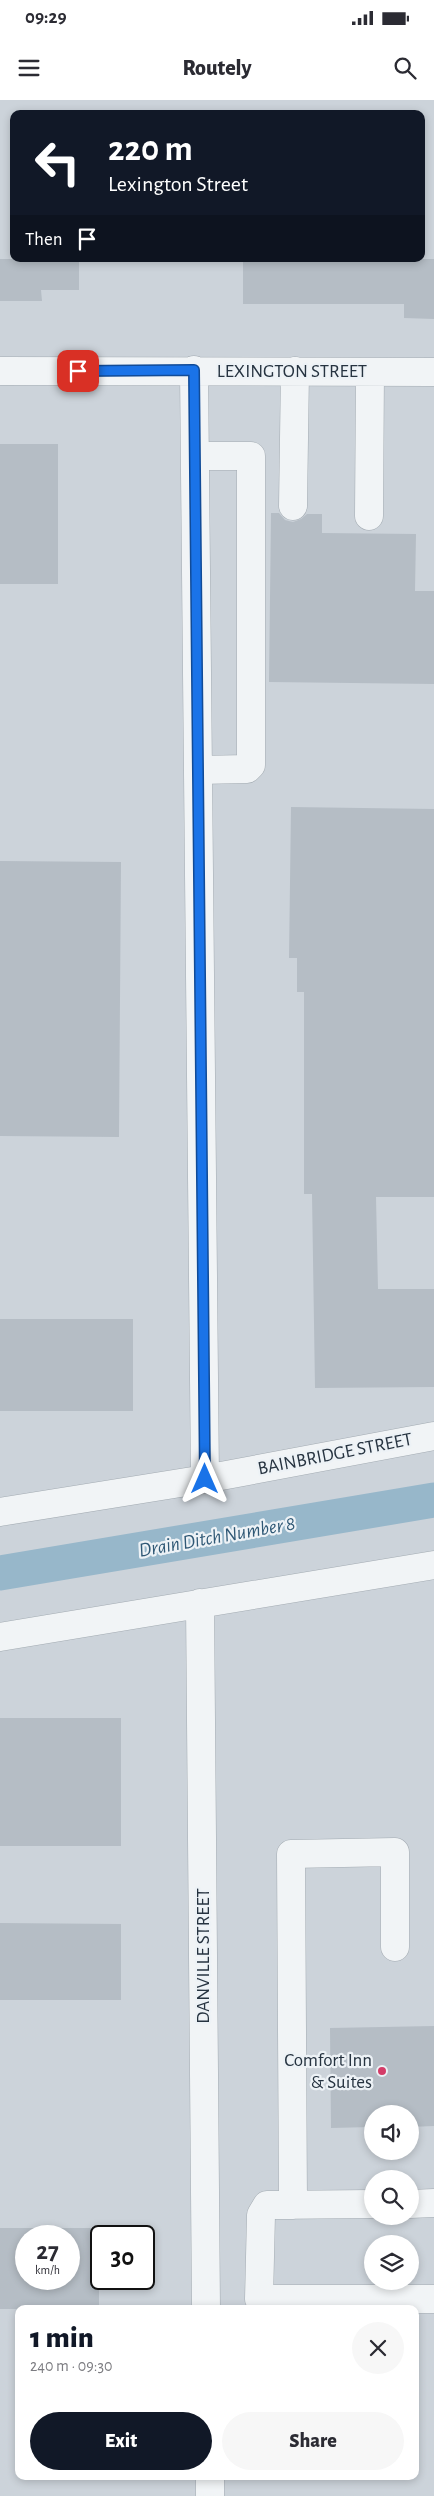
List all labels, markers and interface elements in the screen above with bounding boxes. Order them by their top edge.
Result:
text: 09:29 [25,8,67,27]
icon: menu [15,54,43,82]
icon: search [391,54,419,82]
text: Routely [182,57,252,79]
icon: left [25,130,90,195]
text: 220 m [108,132,193,167]
text: Lexington Street [108,173,248,195]
icon: arrive [73,225,101,253]
text: Then [25,230,63,249]
pin [57,350,99,392]
icon: arrive [64,357,92,385]
street label: LEXINGTON STREET [217,362,367,381]
street label: BAINBRIDGE STREET [256,1430,414,1478]
position arrow [178,1452,230,1504]
water label: Drain Ditch Number 8 [137,1513,297,1561]
street label: DANVILLE STREET [194,1888,213,2024]
place label: Comfort Inn & Suites [284,2051,372,2092]
marker: Comfort Inn & Suites [376,2065,388,2077]
map controls [364,2105,419,2290]
button: sound [364,2105,419,2160]
button: search [364,2170,419,2225]
speed limit sign: 30 [90,2225,155,2290]
button: layers [364,2235,419,2290]
text: 27 [36,2239,59,2264]
text: km/h [35,2264,60,2276]
button: close [352,2322,404,2374]
text: 1 min [30,2323,94,2353]
text: 240 m · 09:30 [30,2358,112,2374]
button: Exit [30,2412,212,2470]
button: Share [222,2412,404,2470]

